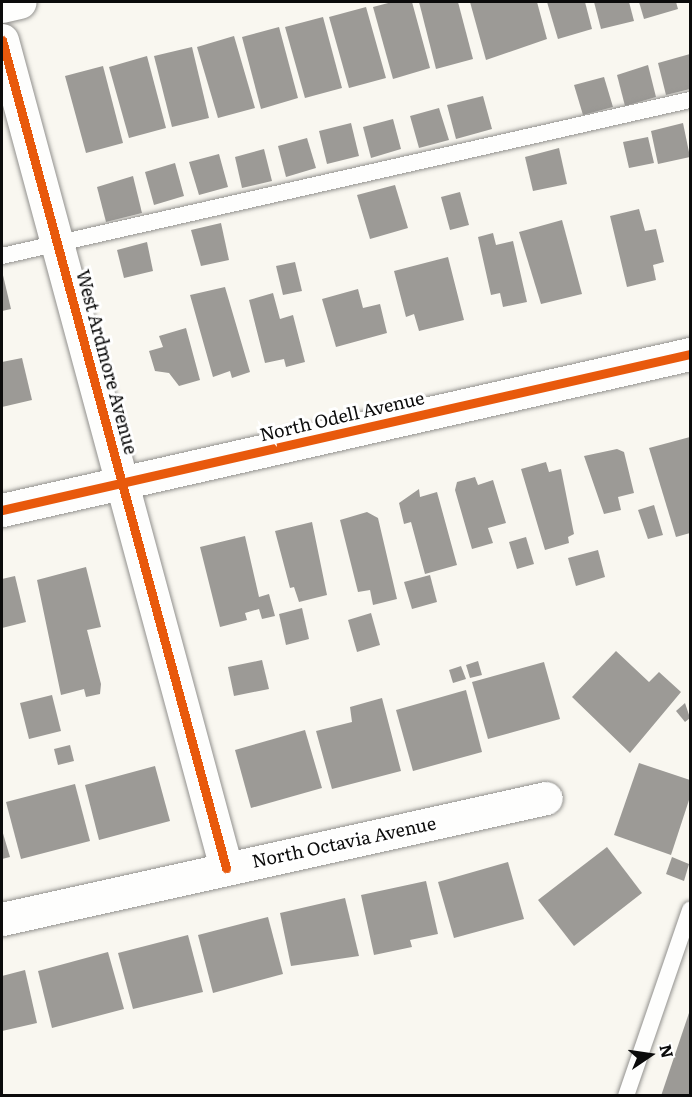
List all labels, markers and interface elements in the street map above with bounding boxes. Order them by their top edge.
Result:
street label: West Ardmore Avenue [72,267,142,457]
street label: North Odell Avenue [258,387,426,445]
street label: North Octavia Avenue [250,812,438,872]
north arrow [620,1025,680,1085]
text: N [654,1042,681,1060]

